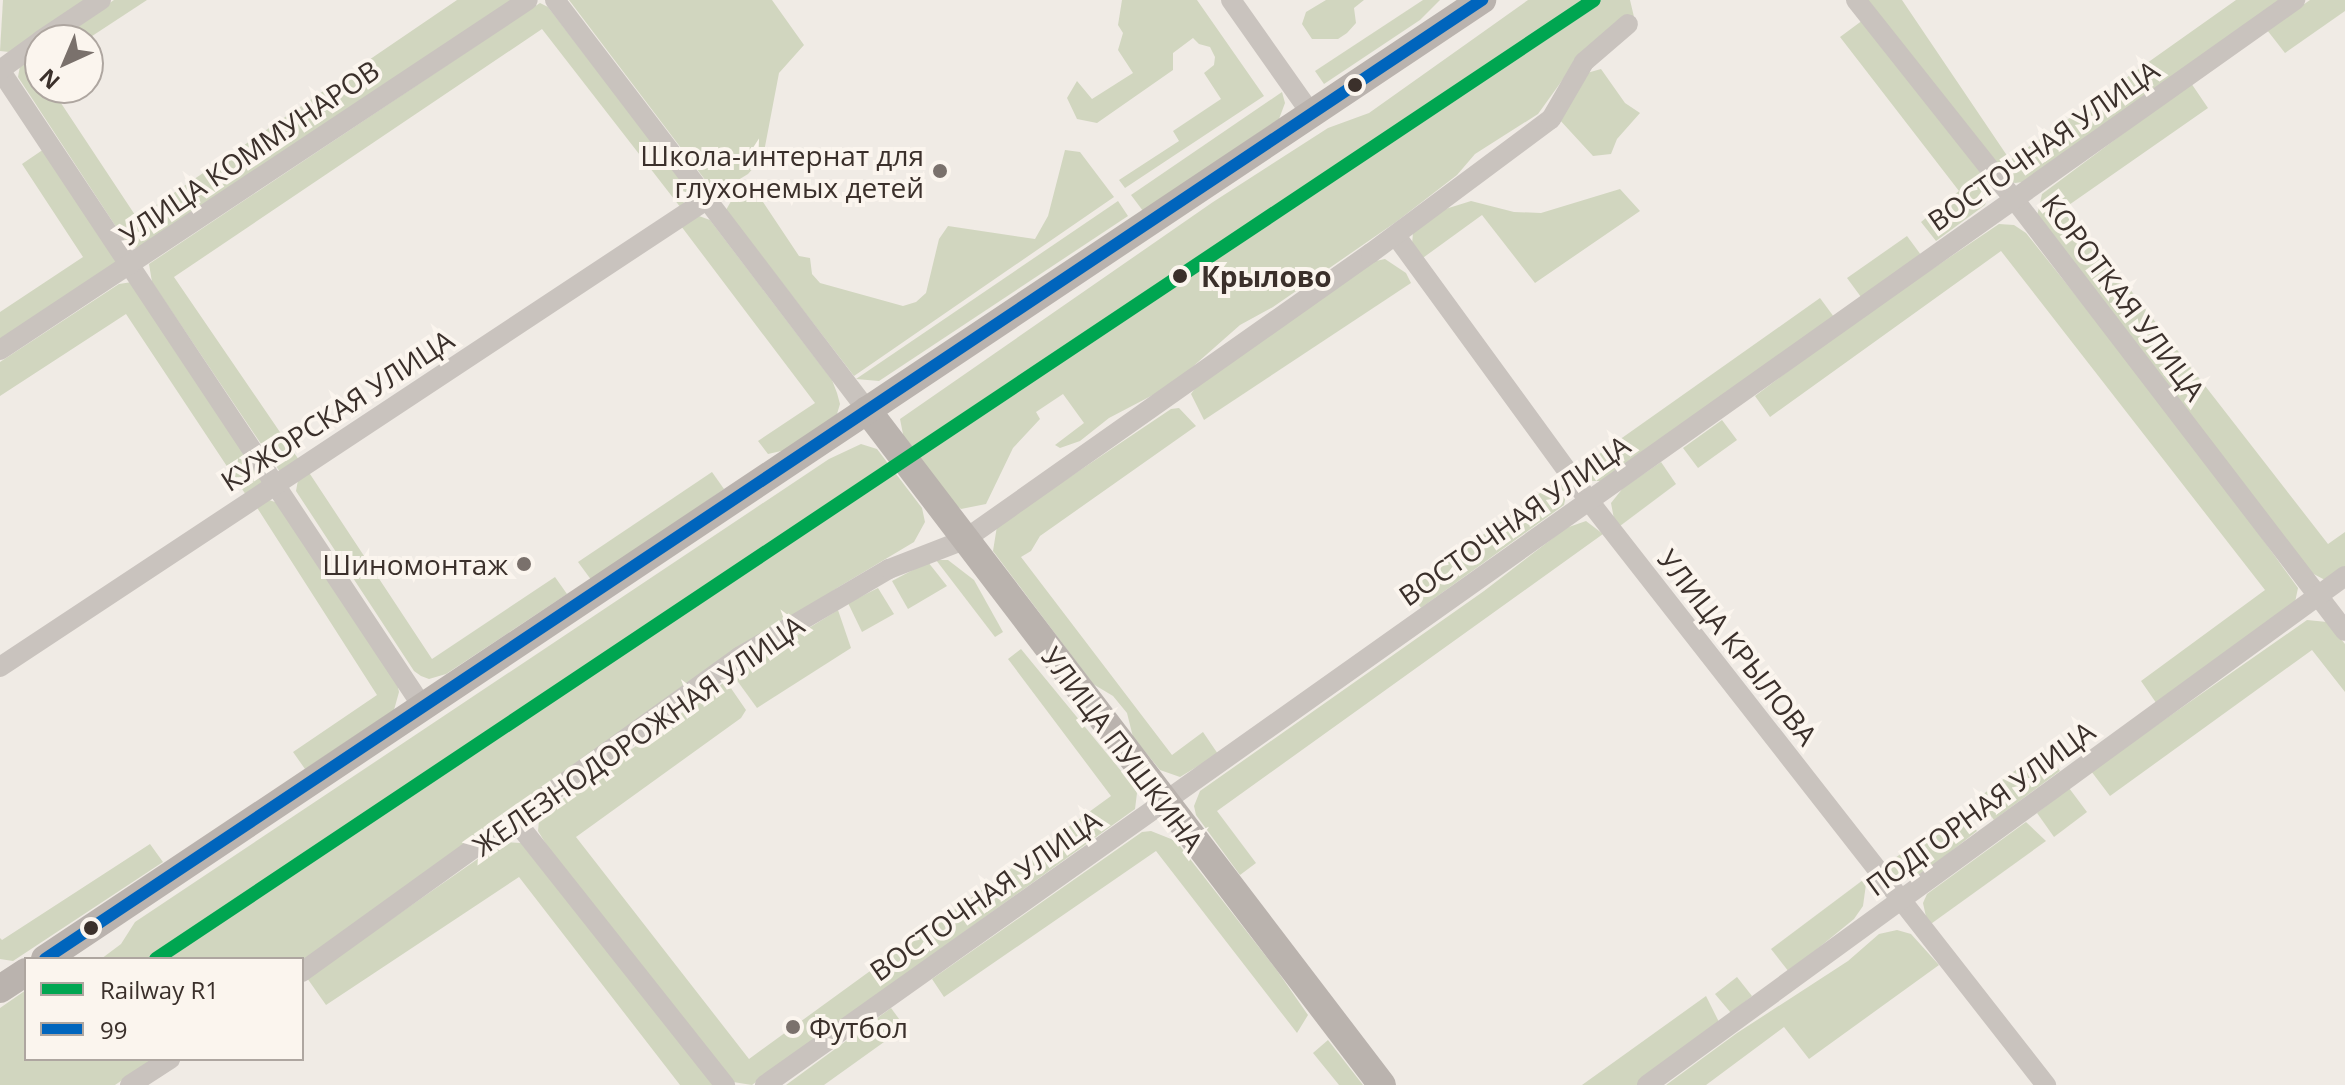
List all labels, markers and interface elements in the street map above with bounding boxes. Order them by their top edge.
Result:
north arrow [24,24,104,104]
street label: УЛИЦА КОММУНАРОВ [113,53,385,251]
street label: ВОСТОЧНАЯ УЛИЦА [1921,53,2165,237]
text: N [32,63,66,97]
unlabelled marker [1347,77,1363,93]
place label: Школа-интернат для глухонемых детей [640,138,924,204]
marker: Школа-интернат для глухонемых детей [931,162,949,180]
street label: КОРОТКАЯ УЛИЦА [2036,187,2212,407]
place label: Крылово [1201,259,1332,293]
marker: Крылово [1166,262,1194,290]
street label: КУЖОРСКАЯ УЛИЦА [214,322,460,498]
street label: ВОСТОЧНАЯ УЛИЦА [1392,428,1636,612]
street label: УЛИЦА КРЫЛОВА [1651,543,1825,751]
place label: Шиномонтаж [322,547,508,581]
marker: Шиномонтаж [515,555,533,573]
street label: ЖЕЛЕЗНОДОРОЖНАЯ УЛИЦА [466,608,810,862]
street label: УЛИЦА ПУШКИНА [1035,640,1211,858]
street label: ПОДГОРНАЯ УЛИЦА [1859,714,2101,902]
street label: ВОСТОЧНАЯ УЛИЦА [863,803,1107,987]
unlabelled marker [83,920,99,936]
legend [24,957,304,1061]
text: Railway R1 [100,973,219,1006]
place label: Футбол [809,1010,908,1044]
text: 99 [100,1013,127,1046]
marker: Футбол [784,1018,802,1036]

